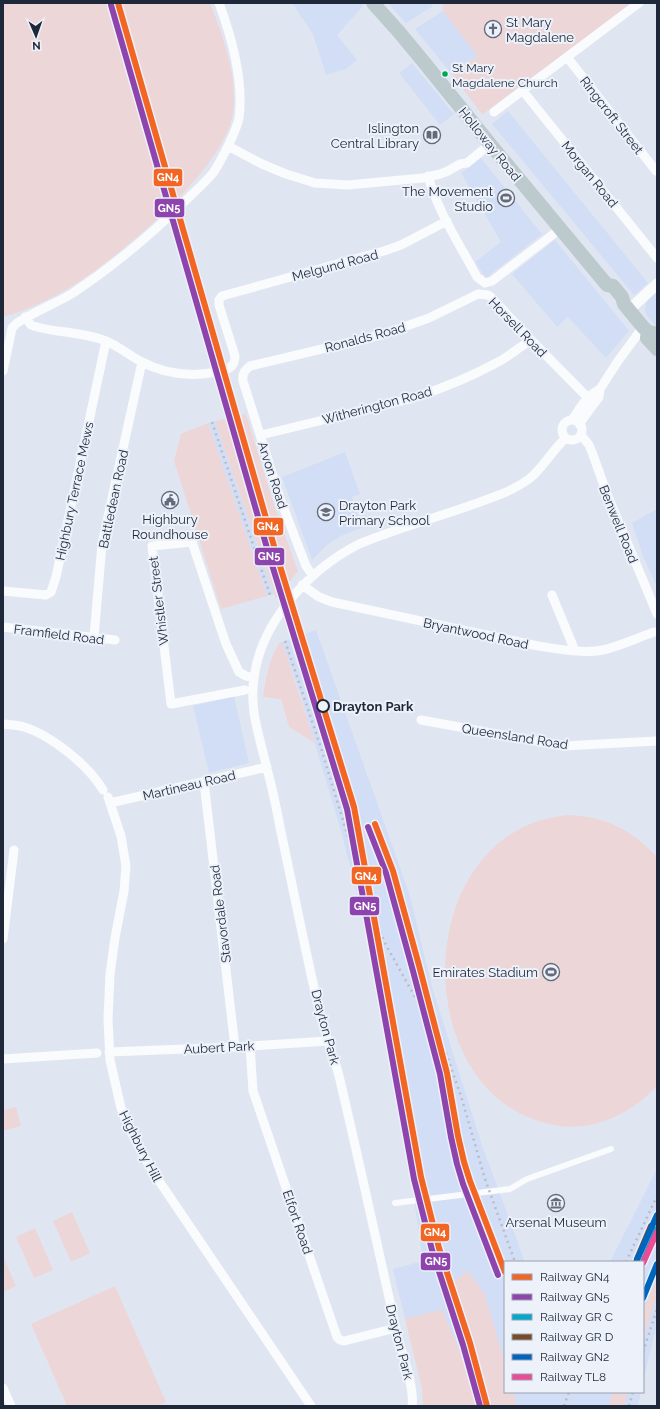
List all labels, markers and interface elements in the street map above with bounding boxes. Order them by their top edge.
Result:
place label: St Mary Magdalene [506,15,574,45]
north arrow [16,16,56,56]
church icon: St Mary Magdalene [483,19,503,39]
text: N [32,39,41,52]
place label: St Mary Magdalene Church [452,61,558,90]
marker: St Mary Magdalene Church [440,69,450,79]
street label: Ringcroft Street [577,74,647,157]
street label: Holloway Road [455,105,524,184]
place label: Islington Central Library [331,121,419,151]
library icon: Islington Central Library [422,125,442,145]
street label: Morgan Road [558,138,621,210]
line badge: GN4 [153,168,183,187]
text: GN4 [157,171,179,184]
place label: The Movement Studio [402,184,494,214]
sports icon: The Movement Studio [496,188,516,208]
line badge: GN5 [154,198,185,218]
text: GN5 [158,202,180,215]
street label: Melgund Road [290,247,380,284]
street label: Horsell Road [486,294,550,360]
street label: Ronalds Road [323,319,407,355]
street label: Witherington Road [321,384,434,427]
street label: Highbury Terrace Mews [52,420,97,562]
street label: Arvon Road [255,440,290,511]
street label: Battledean Road [96,448,131,550]
street label: Benwell Road [596,483,641,565]
public building icon: Highbury Roundhouse [160,490,180,510]
place label: Drayton Park Primary School [339,498,430,528]
school or university icon: Drayton Park Primary School [316,502,336,522]
place label: Highbury Roundhouse [132,512,209,542]
line badge: GN4 [253,517,284,536]
text: GN4 [257,520,279,533]
line badge: GN5 [254,547,285,566]
text: GN5 [258,550,280,563]
street label: Whistler Street [146,555,171,646]
street label: Bryantwood Road [422,615,530,652]
street label: Framfield Road [13,622,105,647]
marker: Drayton Park [316,699,330,713]
place label: Drayton Park [333,699,414,714]
street label: Queensland Road [461,721,569,752]
street label: Martineau Road [141,768,237,803]
street label: Stavordale Road [207,864,234,964]
line badge: GN4 [351,866,382,885]
text: GN4 [355,870,377,883]
line badge: GN5 [349,896,380,916]
text: GN5 [354,900,376,913]
sports icon: Emirates Stadium [541,962,561,982]
place label: Emirates Stadium [433,965,538,980]
street label: Drayton Park [308,988,343,1066]
street label: Aubert Park [183,1038,255,1057]
street label: Highbury Hill [116,1108,165,1185]
street label: Elfort Road [280,1188,315,1256]
museum icon: Arsenal Museum [546,1193,566,1213]
place label: Arsenal Museum [505,1215,607,1230]
line badge: GN4 [420,1223,450,1242]
text: GN4 [424,1226,446,1239]
line badge: GN5 [420,1252,451,1271]
text: GN5 [425,1255,447,1268]
legend [504,1261,644,1393]
text: Railway GN4 [540,1270,610,1284]
text: Railway GN5 [540,1290,610,1304]
street label: Drayton Park [383,1303,416,1381]
text: Railway GR C [540,1310,613,1324]
text: Railway GR D [540,1330,614,1344]
text: Railway GN2 [540,1350,609,1364]
text: Railway TL8 [540,1370,606,1384]

